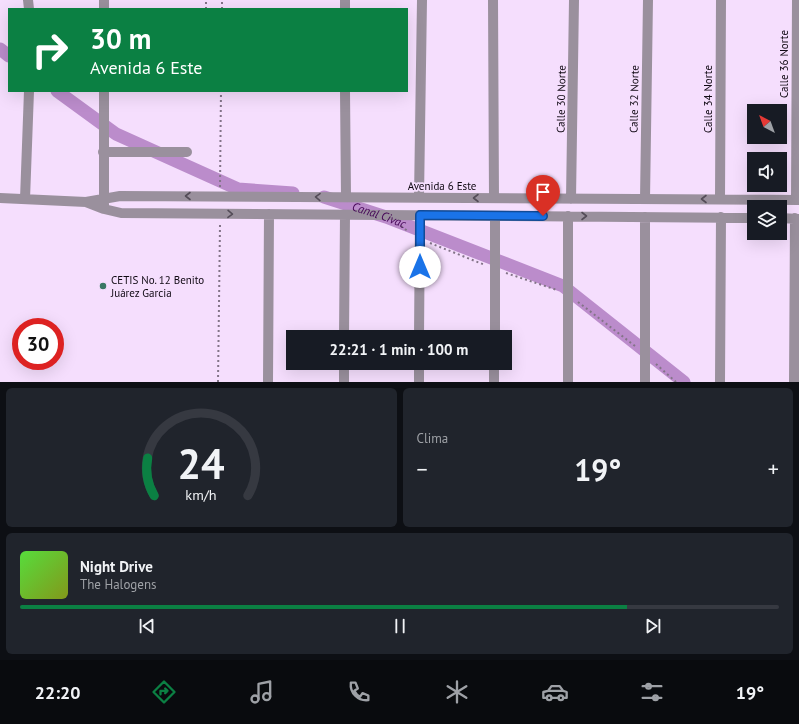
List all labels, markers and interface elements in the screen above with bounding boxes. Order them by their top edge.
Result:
text: 30 m [90,20,151,57]
icon: right [24,24,76,76]
street label: Calle 36 Norte [777,30,791,98]
text: Avenida 6 Este [90,56,203,79]
street label: Calle 30 Norte [553,64,569,133]
street label: Calle 32 Norte [626,64,642,133]
street label: Calle 34 Norte [701,65,715,133]
north arrow [747,104,787,144]
map controls [747,104,787,240]
button: sound [747,152,787,192]
pin [526,175,560,216]
street label: Avenida 6 Este [408,179,477,193]
icon: arrive [532,181,554,203]
one-way arrow [185,192,191,200]
one-way arrow [315,193,321,201]
one-way arrow [473,194,479,202]
one-way arrow [701,195,707,203]
water label: Canal Civac [350,199,409,231]
button: layers [747,200,787,240]
one-way arrow [227,210,233,218]
one-way arrow [581,212,587,220]
position arrow [399,246,441,288]
place label: CETIS No. 12 Benito Juárez Garcia [110,273,204,300]
marker: CETIS No. 12 Benito Juárez Garcia [98,281,108,291]
speed limit sign: 30 [12,318,64,370]
text: 22:21 · 1 min · 100 m [330,340,468,359]
text: Clima [417,430,448,447]
text: 24 [178,436,225,489]
text: 19° [574,450,621,489]
text: − [417,455,428,483]
text: + [768,455,779,483]
text: km/h [186,484,217,503]
text: Night Drive [80,557,153,576]
text: The Halogens [80,576,157,593]
icon: previous [136,615,158,637]
icon: pause [389,615,411,637]
icon: next [642,615,664,637]
icon: directions [150,678,178,706]
icon: music [248,678,276,706]
icon: phone [345,678,373,706]
icon: climate [443,678,471,706]
icon: car [541,678,569,706]
icon: filters [638,678,666,706]
text: 22:20 [35,681,80,704]
text: 19° [736,681,764,704]

